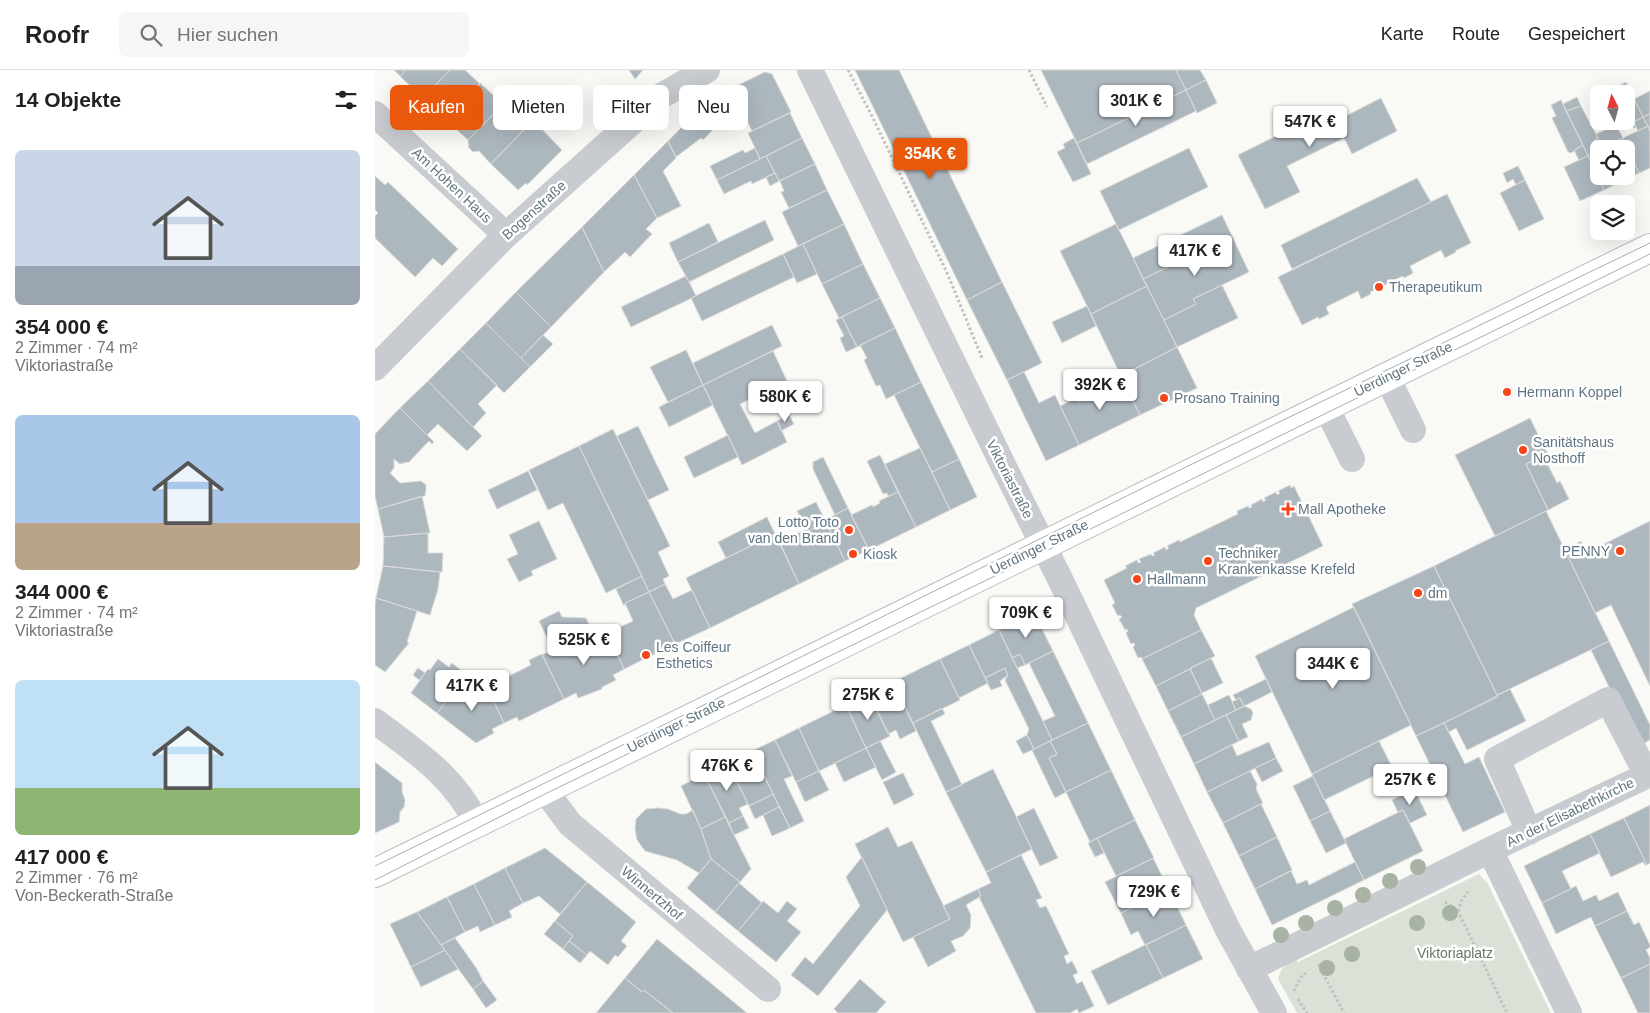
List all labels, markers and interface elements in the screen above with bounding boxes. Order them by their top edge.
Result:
search box [119,12,469,57]
text: Roofr [25,21,89,48]
icon: search [137,21,165,49]
text: Hier suchen [177,24,278,45]
text: Karte [1381,24,1424,44]
text: Route [1452,24,1500,44]
text: Gespeichert [1528,24,1625,44]
chip: Kaufen [390,85,483,130]
chip: Mieten [493,85,583,130]
chip: Filter [593,85,669,130]
chip: Neu [679,85,748,130]
pin: 301K € [1095,85,1177,127]
north arrow [1590,85,1635,130]
map controls [1590,85,1635,240]
icon: filters [332,86,360,114]
text: 14 Objekte [15,88,121,111]
text: 301K € [1110,92,1162,109]
pin: 547K € [1269,106,1351,148]
text: 547K € [1284,113,1336,130]
pin: 354K € [889,138,971,180]
button: locate [1590,140,1635,185]
street label: Am Hohen Haus [409,144,495,226]
text: 354K € [904,145,956,162]
street label: Bogenstraße [499,177,569,243]
icon: home [143,183,233,273]
button: layers [1590,195,1635,240]
pin: 417K € [1154,234,1236,277]
text: 417K € [1169,242,1221,259]
place label: Therapeutikum [1389,279,1482,295]
marker: Therapeutikum [1373,281,1385,293]
text: 354 000 € [15,315,108,338]
street label: Uerdinger Straße [1351,338,1455,400]
text: 2 Zimmer · 74 m² [15,339,138,356]
text: Viktoriastraße [15,357,113,374]
pin: 392K € [1059,368,1141,411]
text: 392K € [1074,376,1126,393]
pin: 580K € [744,380,826,423]
place label: Hermann Koppel [1517,384,1622,400]
marker: Hermann Koppel [1501,386,1513,398]
text: 580K € [759,388,811,405]
place label: Prosano Training [1174,390,1280,406]
marker: Prosano Training [1158,392,1170,404]
place label: Sanitätshaus Nosthoff [1533,434,1614,466]
street label: Viktoriastraße [983,437,1037,521]
marker: Sanitätshaus Nosthoff [1517,444,1529,456]
icon: home [143,448,233,538]
place label: Mall Apotheke [1298,501,1386,517]
marker: Mall Apotheke [1282,503,1294,515]
place label: Lotto Toto van den Brand [748,514,839,546]
street label: Uerdinger Straße [987,516,1091,578]
marker: Lotto Toto van den Brand [843,524,855,536]
place label: PENNY [1562,543,1611,559]
place label: Techniker Krankenkasse Krefeld [1218,545,1355,577]
marker: PENNY [1614,545,1626,557]
place label: Kiosk [863,546,898,562]
marker: Kiosk [847,548,859,560]
marker: Techniker Krankenkasse Krefeld [1202,555,1214,567]
place label: Hallmann [1147,571,1206,587]
marker: Hallmann [1131,573,1143,585]
text: 344 000 € [15,580,108,603]
place label: dm [1428,585,1447,601]
marker: dm [1412,587,1424,599]
pin: 709K € [985,596,1067,639]
text: 2 Zimmer · 74 m² [15,604,138,621]
text: 709K € [1000,604,1052,621]
text: Viktoriastraße [15,622,113,639]
pin: 525K € [543,624,625,666]
text: 525K € [558,631,610,648]
place label: Les Coiffeur Esthetics [656,639,732,671]
pin: 344K € [1292,648,1374,690]
marker: Les Coiffeur Esthetics [640,649,652,661]
text: 344K € [1307,655,1359,672]
pin: 417K € [431,670,513,712]
text: 417K € [446,677,498,694]
pin: 275K € [827,678,909,721]
text: 275K € [842,686,894,703]
street label: Uerdinger Straße [624,694,728,756]
icon: home [143,713,233,803]
pin: 476K € [686,750,768,792]
text: 476K € [701,757,753,774]
pin: 257K € [1369,764,1451,806]
text: 257K € [1384,771,1436,788]
street label: An der Elisabethkirche [1504,774,1637,850]
text: 417 000 € [15,845,108,868]
street label: Winnertzhof [618,863,686,923]
text: 2 Zimmer · 76 m² [15,869,138,886]
pin: 729K € [1113,876,1195,918]
text: 729K € [1128,883,1180,900]
text: Von-Beckerath-Straße [15,887,173,904]
park label: Viktoriaplatz [1417,945,1493,961]

